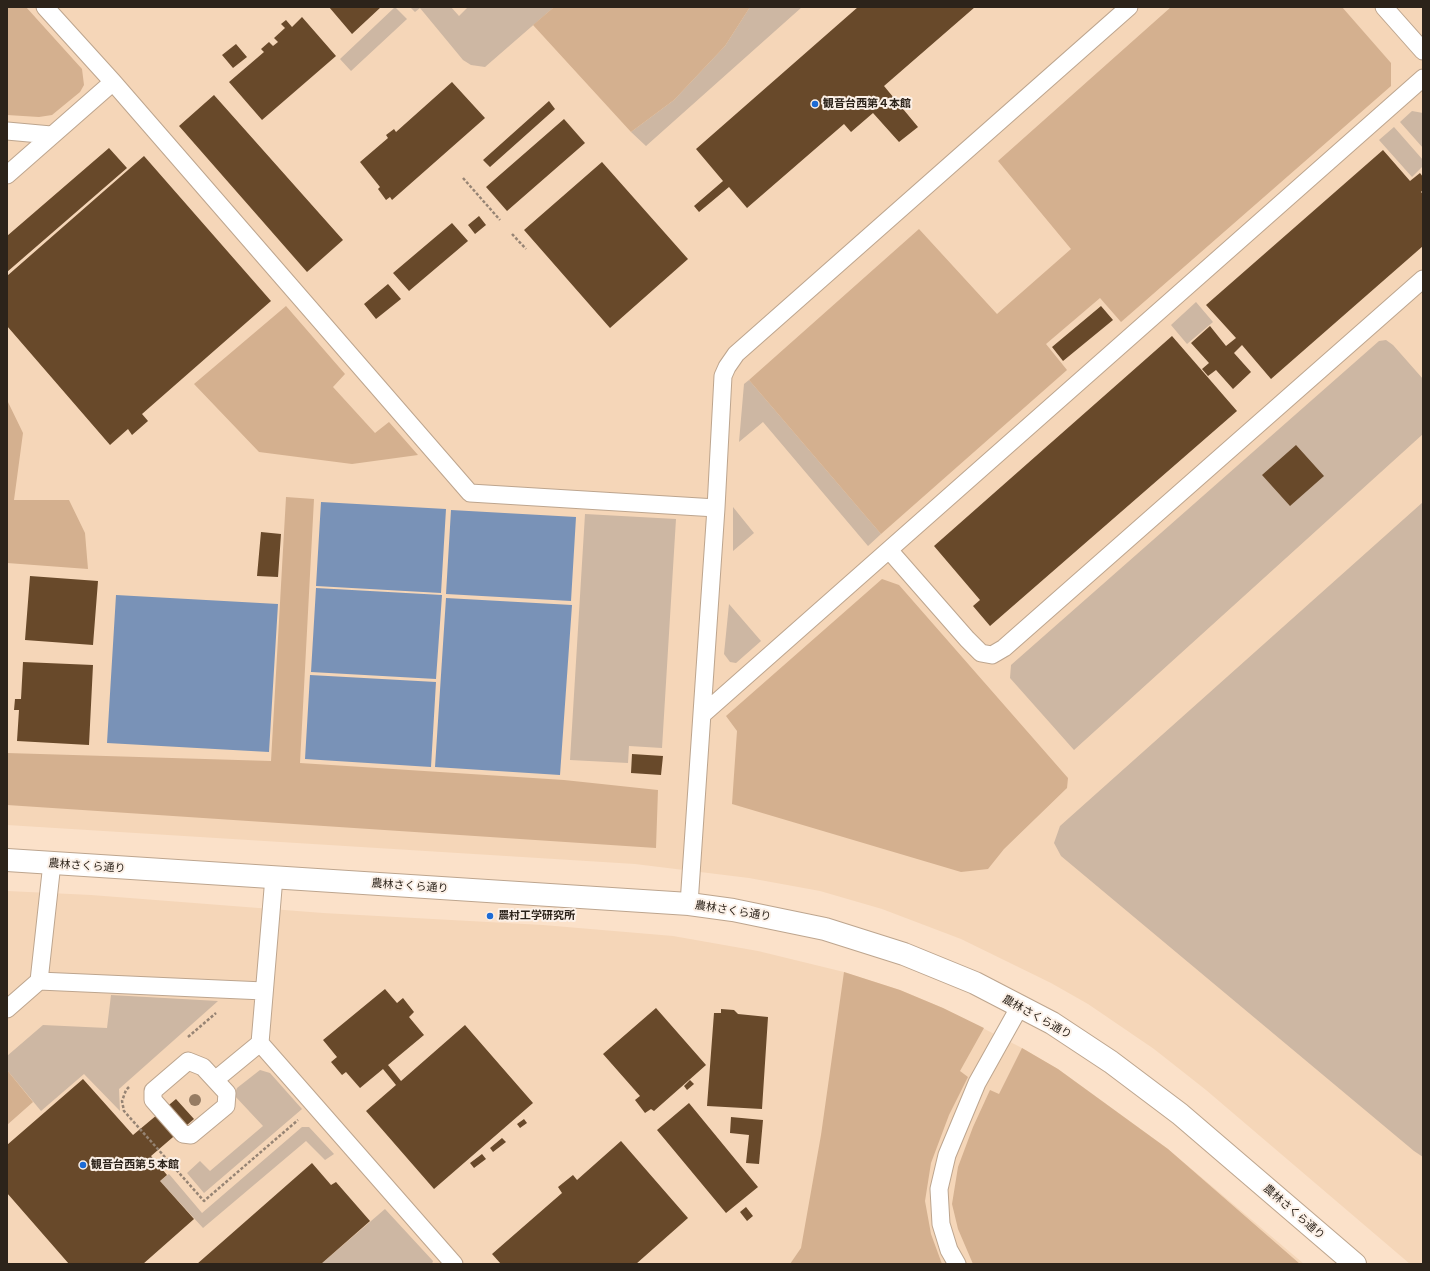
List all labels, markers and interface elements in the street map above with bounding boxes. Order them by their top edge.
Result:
place label: 観音台西第４本館 [823,97,911,111]
marker: 観音台西第４本館 [810,99,820,109]
street label: 農林さくら通り [48,857,126,875]
street label: 農林さくら通り [371,877,449,895]
street label: 農林さくら通り [694,898,772,924]
place label: 農村工学研究所 [498,909,575,923]
marker: 農村工学研究所 [485,911,495,921]
street label: 農林さくら通り [1000,993,1074,1041]
place label: 観音台西第５本館 [91,1158,179,1172]
marker: 観音台西第５本館 [78,1160,88,1170]
street label: 農林さくら通り [1261,1182,1327,1242]

